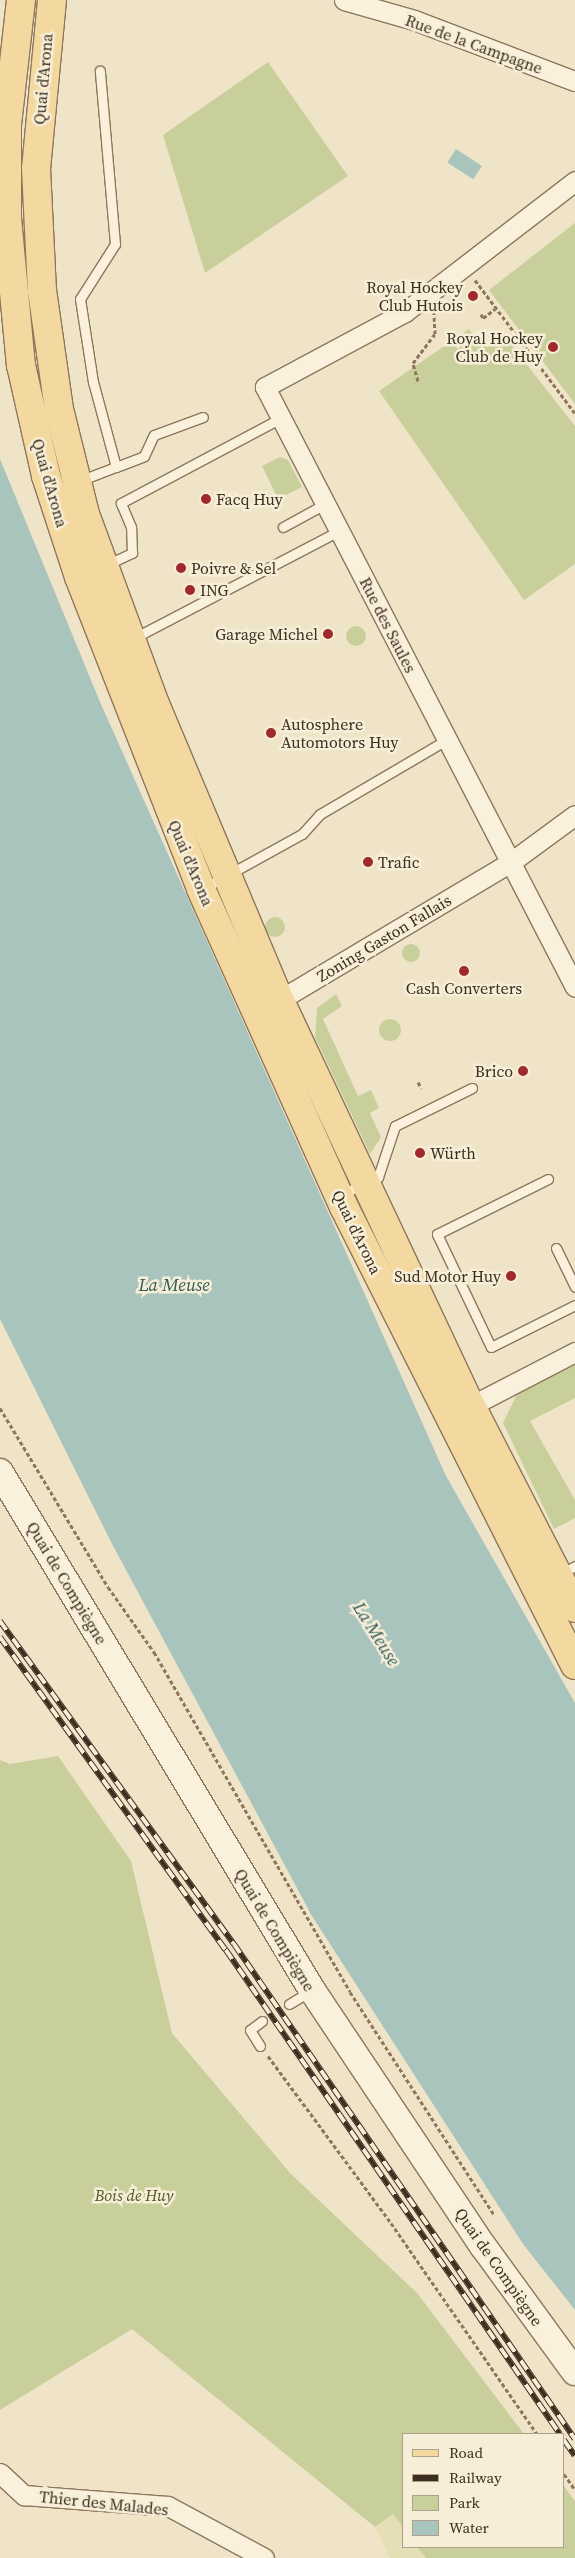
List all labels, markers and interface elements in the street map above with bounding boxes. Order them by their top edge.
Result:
street label: Rue de la Campagne [403,10,545,78]
street label: Quai d'Arona [29,33,57,125]
place label: Royal Hockey Club Hutois [366,277,463,315]
marker: Royal Hockey Club Hutois [467,290,479,302]
place label: Royal Hockey Club de Huy [446,328,543,366]
marker: Royal Hockey Club de Huy [547,341,559,353]
street label: Quai d'Arona [28,436,72,530]
place label: Facq Huy [216,489,283,509]
marker: Facq Huy [200,493,212,505]
place label: Poivre & Sel [191,558,276,578]
marker: Poivre & Sel [175,562,187,574]
street label: Rue des Saules [356,574,420,676]
place label: ING [200,580,228,600]
marker: ING [184,584,196,596]
place label: Garage Michel [215,624,318,644]
marker: Garage Michel [322,628,334,640]
place label: Autosphere Automotors Huy [281,714,398,752]
marker: Autosphere Automotors Huy [265,727,277,739]
street label: Quai d'Arona [164,817,218,909]
place label: Trafic [378,852,419,872]
marker: Trafic [362,856,374,868]
street label: Zoning Gaston Fallais [313,890,455,986]
marker: Cash Converters [458,965,470,977]
place label: Cash Converters [406,978,522,998]
place label: Brico [475,1061,513,1081]
marker: Brico [517,1065,529,1077]
place label: Würth [430,1143,476,1163]
marker: Würth [414,1147,426,1159]
street label: Quai d'Arona [328,1187,386,1277]
place label: Sud Motor Huy [394,1266,501,1286]
marker: Sud Motor Huy [505,1270,517,1282]
water label: La Meuse [138,1274,210,1296]
street label: Quai de Compiègne [23,1518,111,1648]
water label: La Meuse [348,1598,404,1670]
street label: Quai de Compiègne [231,1865,319,1995]
park label: Bois de Huy [95,2185,173,2205]
street label: Quai de Compiègne [451,2204,547,2330]
legend [402,2433,565,2548]
text: Road [449,2442,483,2463]
text: Railway [449,2467,502,2488]
street label: Thier des Malades [38,2487,170,2519]
text: Park [449,2492,480,2513]
text: Water [449,2517,489,2538]

